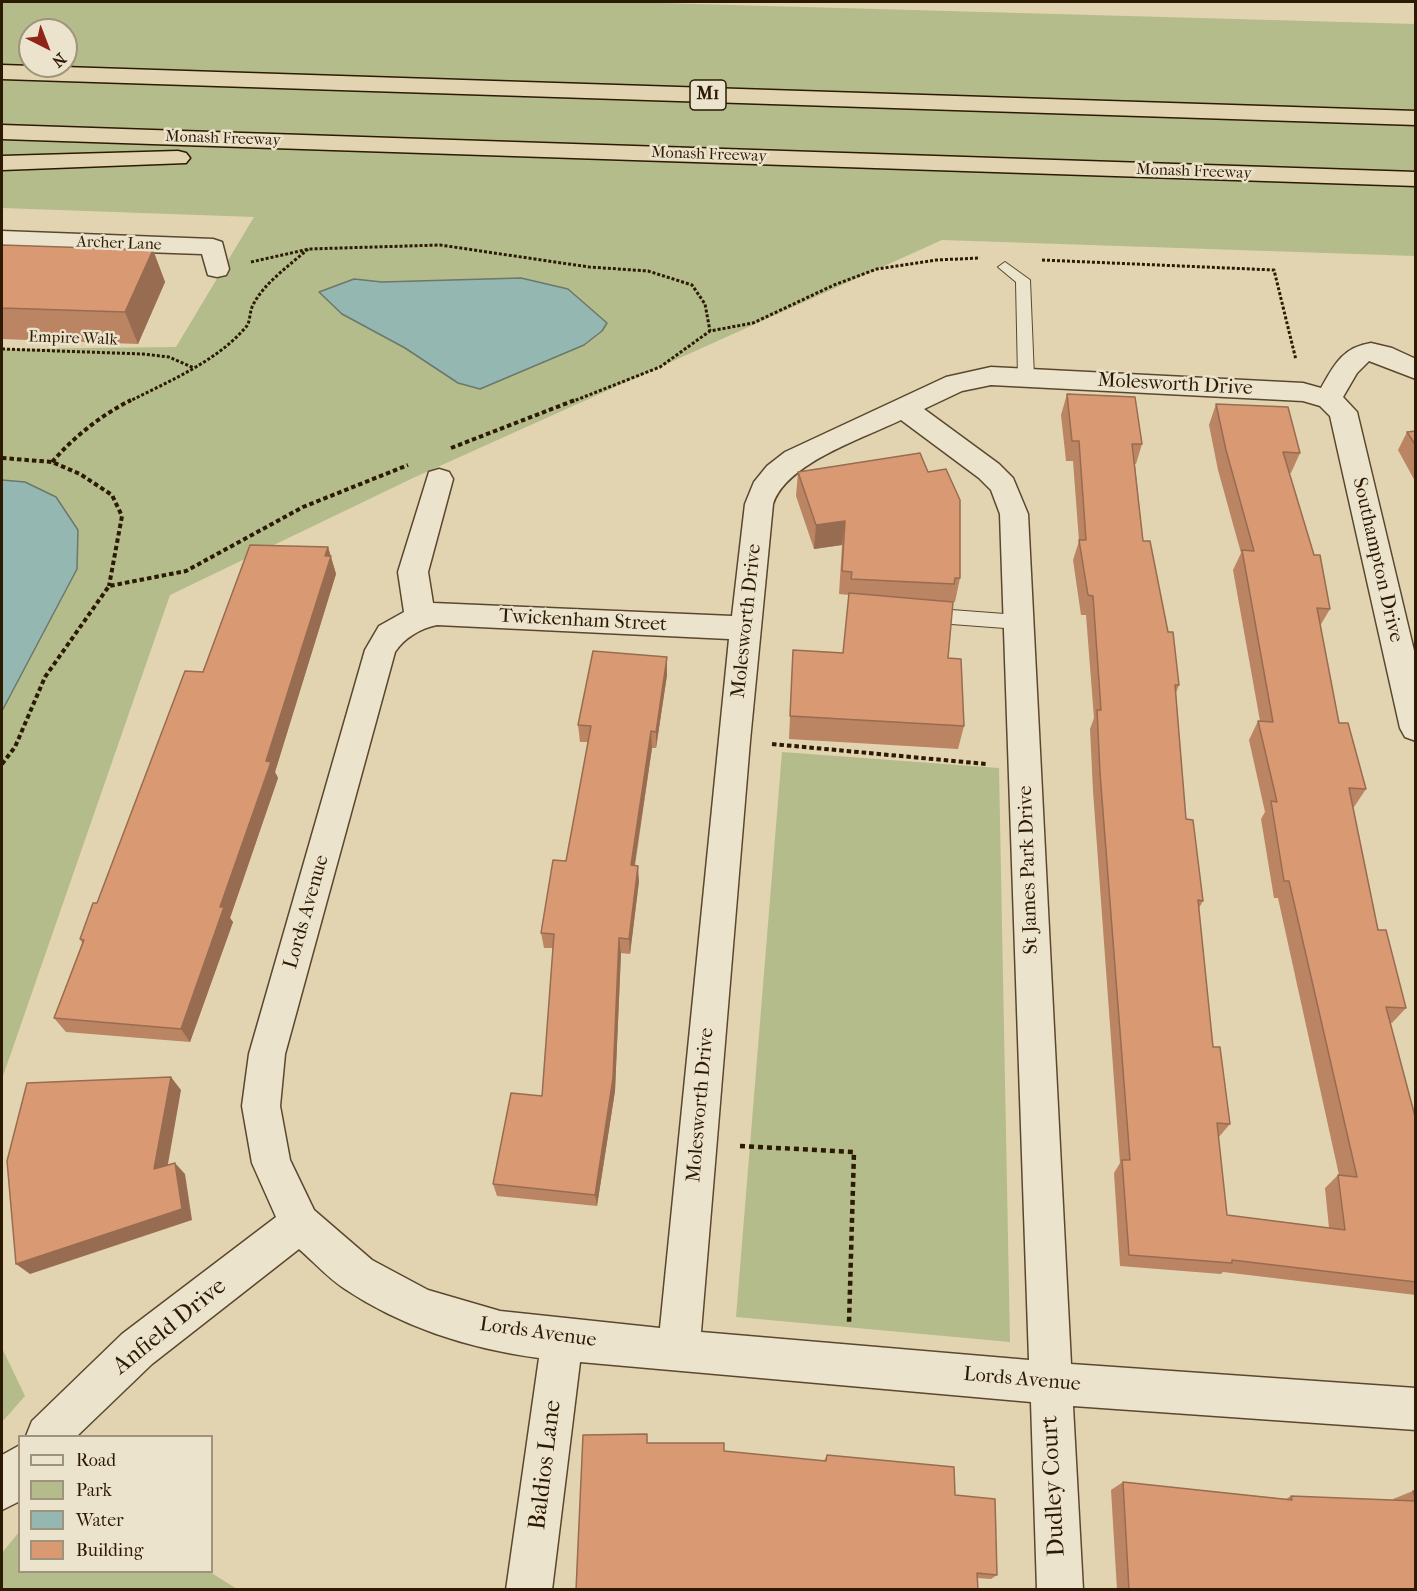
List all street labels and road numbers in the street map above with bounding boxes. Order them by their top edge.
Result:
road number: M1 [690,80,726,110]
street label: Monash Freeway [165,127,281,151]
street label: Monash Freeway [651,143,767,167]
street label: Monash Freeway [1136,160,1252,184]
street label: Archer Lane [76,233,162,255]
street label: Empire Walk [28,328,118,350]
street label: Molesworth Drive [1097,369,1253,401]
street label: Southampton Drive [1346,475,1408,645]
street label: Molesworth Drive [727,543,767,699]
street label: Twickenham Street [498,605,668,637]
street label: St James Park Drive [1014,785,1044,955]
street label: Lords Avenue [279,852,335,972]
street label: Molesworth Drive [682,1027,720,1183]
street label: Anfield Drive [107,1272,233,1382]
street label: Lords Avenue [478,1313,598,1353]
street label: Lords Avenue [962,1363,1082,1397]
street label: Baldios Lane [524,1398,568,1532]
street label: Dudley Court [1036,1415,1072,1557]

